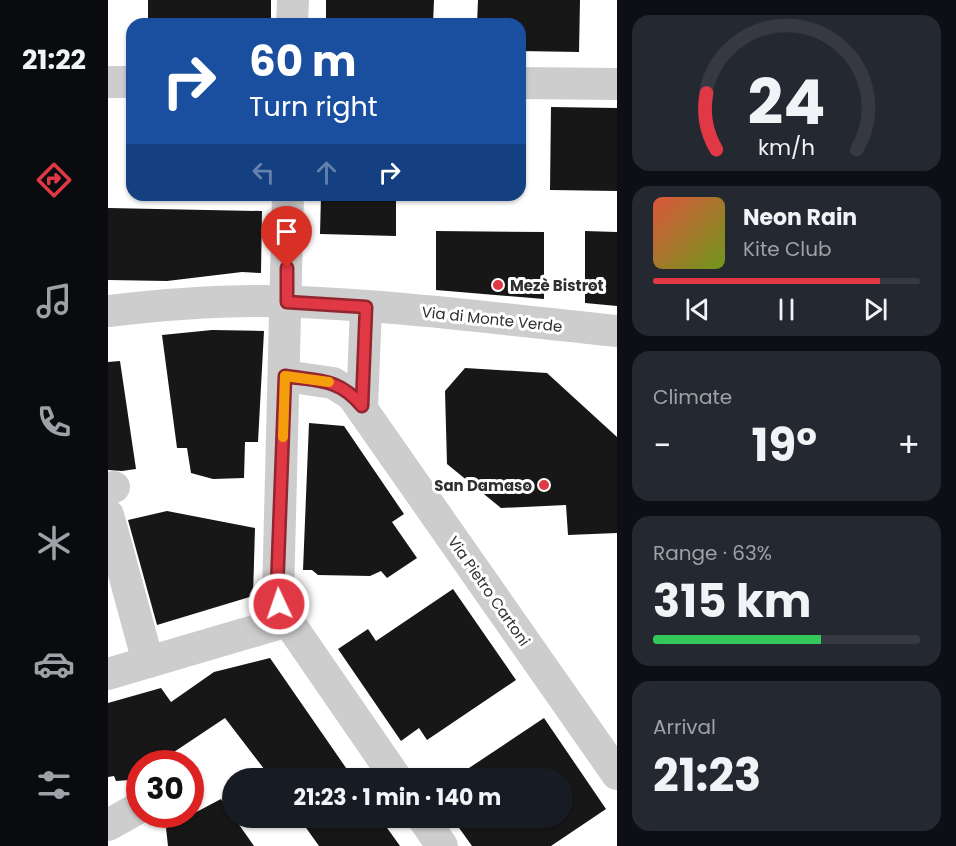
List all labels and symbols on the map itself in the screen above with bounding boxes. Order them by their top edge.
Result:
pin [261,206,312,268]
place label: Mezè Bistrot [510,275,604,296]
marker: Mezè Bistrot [491,278,505,292]
street label: Via di Monte Verde [421,301,563,337]
place label: San Damaso [434,475,532,496]
marker: San Damaso [537,478,551,492]
street label: Via Pietro Cartoni [443,532,535,650]
position arrow [247,572,311,636]
speed limit sign: 30 [126,750,204,828]

